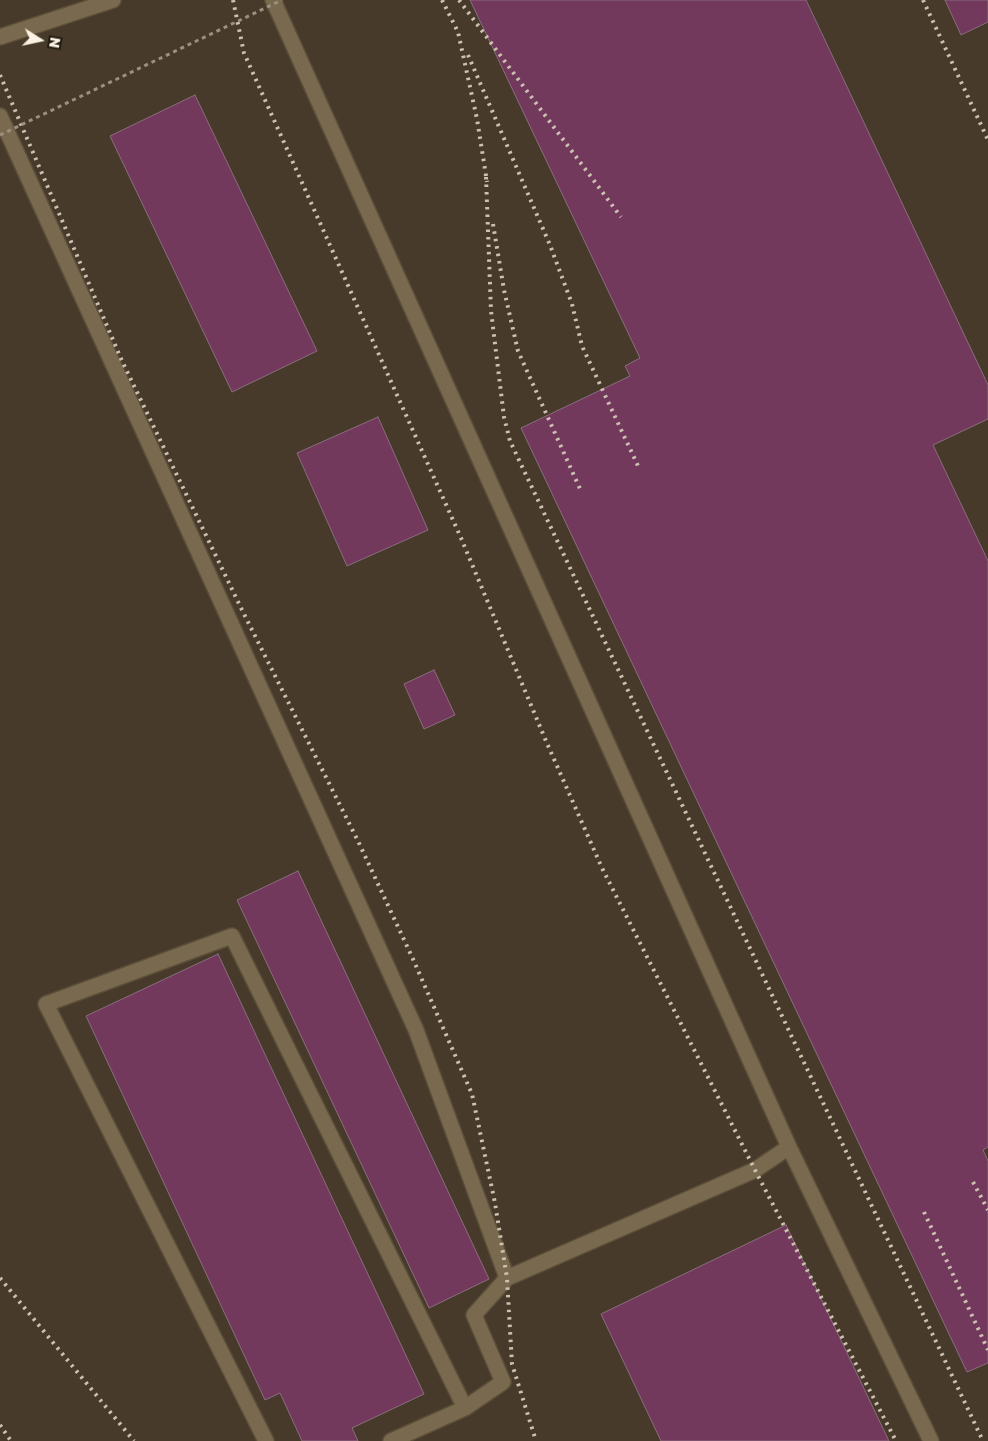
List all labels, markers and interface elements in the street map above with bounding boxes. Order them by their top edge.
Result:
north arrow [15,15,65,65]
text: N [46,36,65,49]

